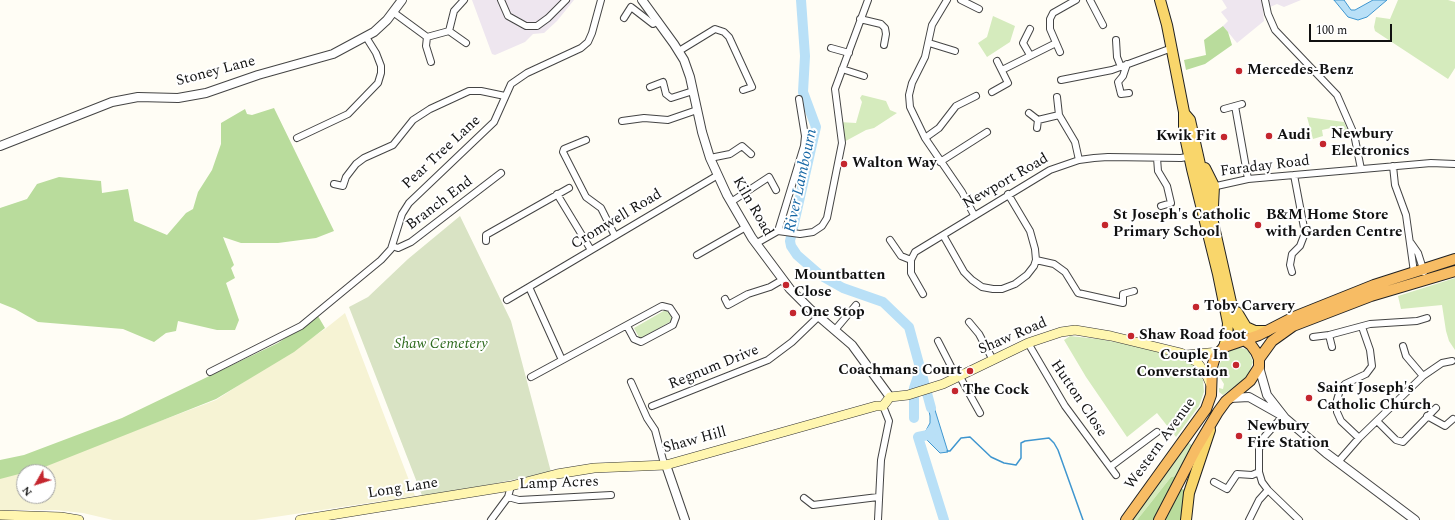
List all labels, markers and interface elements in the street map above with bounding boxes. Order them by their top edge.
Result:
scale bar [1311,16,1394,42]
text: 100 m [1316,21,1347,40]
street label: Stoney Lane [174,53,258,91]
place label: Mercedes-Benz [1247,62,1354,80]
marker: Mercedes-Benz [1234,66,1244,76]
street label: Pear Tree Lane [399,112,485,194]
place label: Newbury Electronics [1331,126,1409,161]
water label: River Lambourn [782,127,822,235]
place label: Audi [1277,127,1311,145]
place label: Kwik Fit [1156,128,1216,146]
marker: Audi [1264,131,1274,141]
marker: Kwik Fit [1219,132,1229,142]
marker: Newbury Electronics [1318,139,1328,149]
street label: Newport Road [960,150,1052,214]
street label: Faraday Road [1219,153,1311,181]
place label: Walton Way [852,155,937,173]
marker: Walton Way [839,159,849,169]
street label: Branch End [403,173,477,235]
street label: Kiln Road [728,174,776,240]
street label: Cromwell Road [568,186,666,254]
place label: St Joseph's Catholic Primary School [1113,207,1251,242]
place label: B&M Home Store with Garden Centre [1266,207,1402,242]
marker: St Joseph's Catholic Primary School [1100,220,1110,230]
marker: B&M Home Store with Garden Centre [1253,220,1263,230]
place label: Mountbatten Close [794,267,886,302]
marker: Mountbatten Close [781,280,791,290]
place label: Toby Carvery [1204,298,1295,316]
marker: Toby Carvery [1191,302,1201,312]
place label: One Stop [801,304,865,322]
marker: One Stop [788,308,798,318]
street label: Shaw Road [976,314,1050,360]
place label: Shaw Road foot [1139,327,1246,345]
marker: Shaw Road foot [1126,331,1136,341]
park label: Shaw Cemetery [394,336,488,354]
street label: Regnum Drive [666,342,762,394]
place label: Couple In Converstaion [1136,347,1228,382]
street label: Hutton Close [1046,357,1110,441]
marker: Couple In Converstaion [1231,360,1241,370]
place label: Coachmans Court [838,362,962,380]
marker: Coachmans Court [965,366,975,376]
place label: Saint Joseph's Catholic Church [1317,380,1431,415]
place label: The Cock [963,382,1029,400]
marker: The Cock [950,386,960,396]
marker: Saint Joseph's Catholic Church [1304,393,1314,403]
street label: Western Avenue [1122,395,1200,493]
place label: Newbury Fire Station [1247,418,1329,453]
street label: Shaw Hill [661,424,729,458]
marker: Newbury Fire Station [1234,431,1244,441]
north arrow [16,464,56,504]
street label: Lamp Acres [519,474,599,494]
street label: Long Lane [367,475,439,503]
text: N [18,482,37,500]

